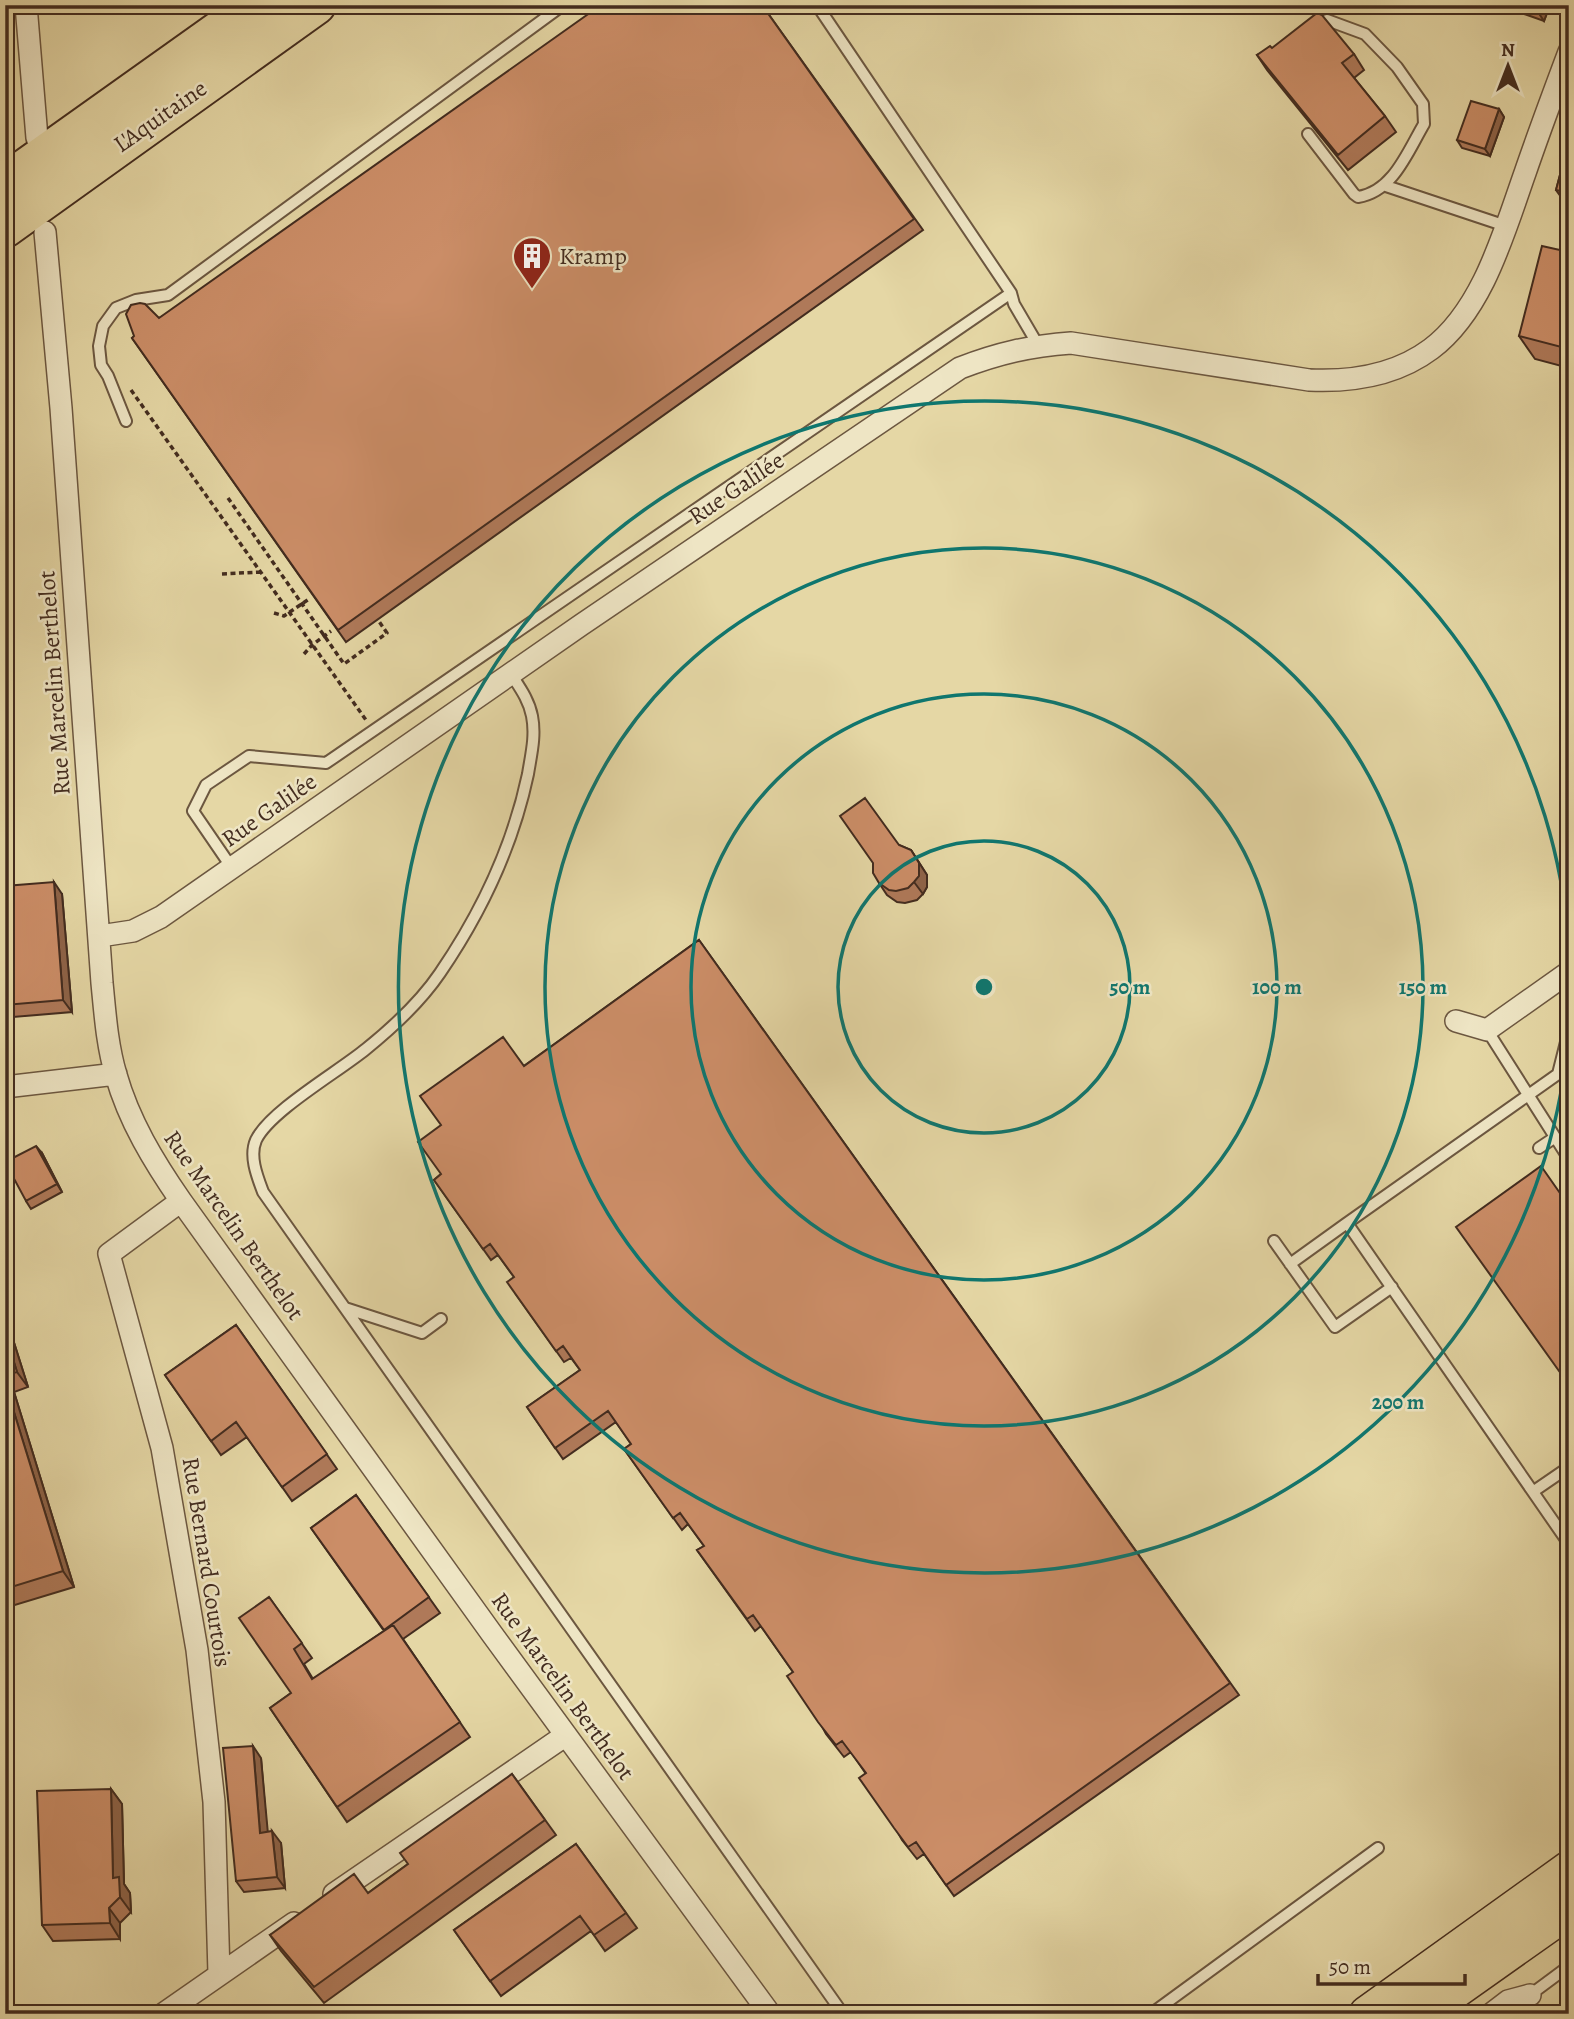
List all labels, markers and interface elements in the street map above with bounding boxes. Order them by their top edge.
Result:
north arrow [1472,32,1542,102]
text: N [1501,37,1515,63]
street label: L'Aquitaine [107,72,213,160]
building icon: Kramp [511,235,553,290]
place label: Kramp [559,240,627,272]
street label: Rue Galilée [682,444,790,532]
street label: Rue Marcelin Berthelot [30,570,78,796]
street label: Rue Galilée [215,766,323,854]
text: 50 m [1110,973,1151,1001]
text: 100 m [1252,973,1302,1001]
text: 150 m [1399,973,1448,1001]
centre of rings [972,975,996,999]
street label: Rue Marcelin Berthelot [156,1124,312,1326]
text: 200 m [1372,1388,1425,1416]
street label: Rue Bernard Courtois [175,1455,239,1669]
street label: Rue Marcelin Berthelot [484,1586,642,1786]
scale bar [1318,1942,1466,1986]
text: 50 m [1329,1953,1371,1981]

